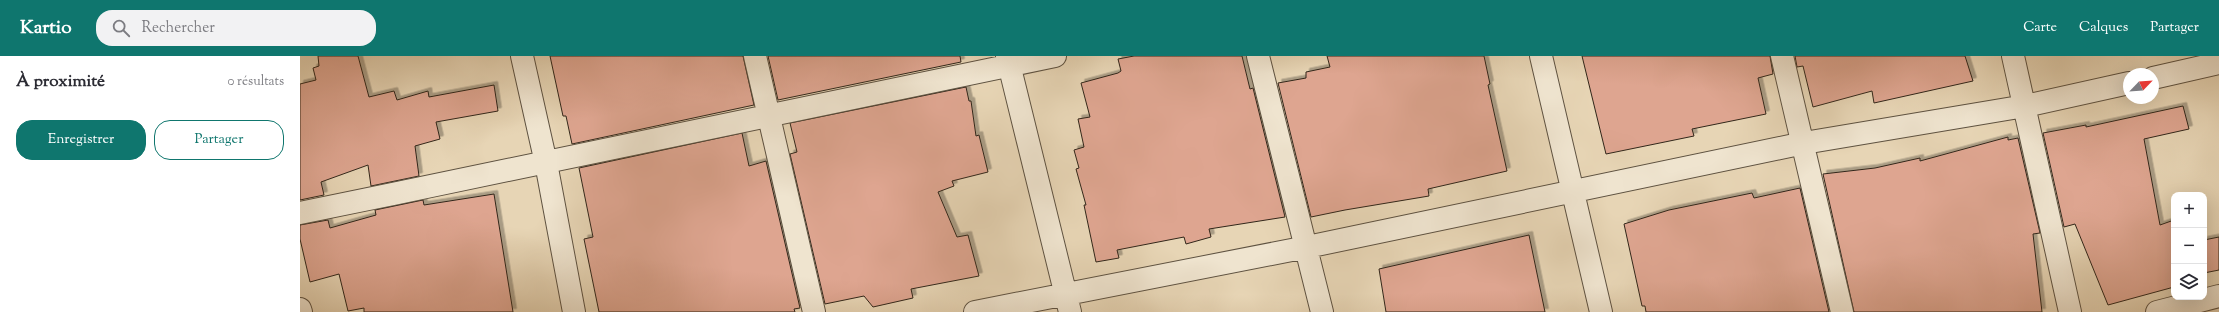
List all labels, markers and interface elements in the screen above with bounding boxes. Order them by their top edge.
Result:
search box [96,10,376,46]
text: Kartio [20,15,72,42]
icon: search [110,17,132,39]
text: Rechercher [142,18,215,39]
text: Carte [2023,18,2057,38]
text: Calques [2079,18,2128,38]
text: Partager [2150,18,2199,38]
north arrow [2123,68,2159,104]
text: À proximité [16,70,105,94]
text: 0 résultats [227,73,284,91]
button: Enregistrer [16,120,146,160]
button: Partager [154,120,284,160]
map controls [2171,192,2207,300]
button: + [2171,192,2207,228]
button: − [2171,228,2207,264]
button: layers [2171,264,2207,300]

